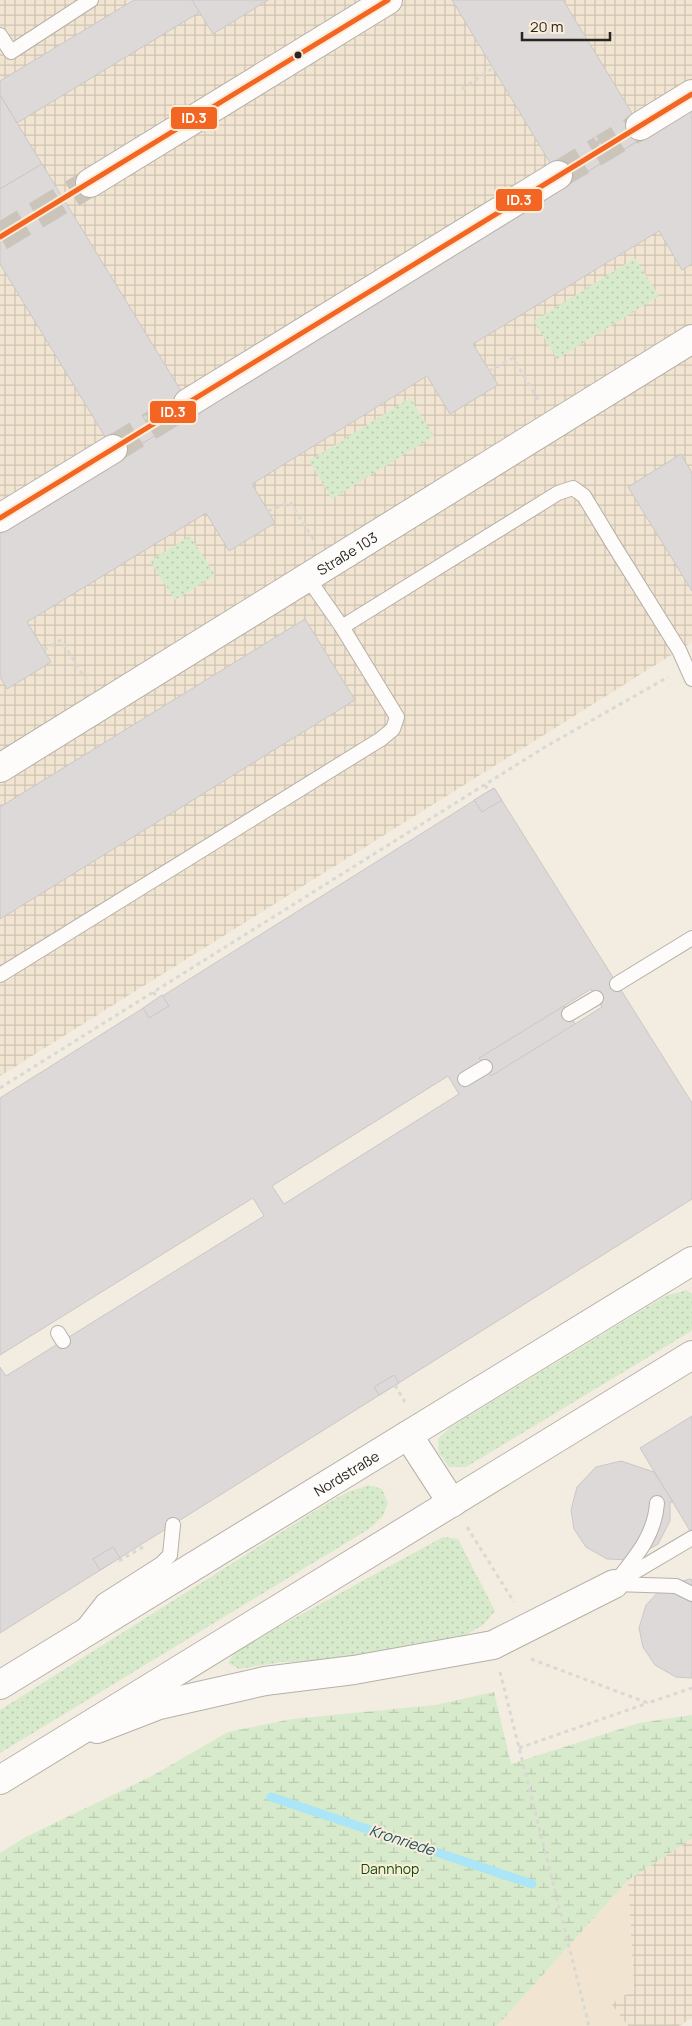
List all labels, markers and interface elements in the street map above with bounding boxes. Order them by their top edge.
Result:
scale bar [522,10,610,42]
text: 20 m [530,16,563,37]
unlabelled marker [293,50,303,60]
line badge: ID.3 [170,106,218,130]
text: ID.3 [181,108,207,127]
line badge: ID.3 [495,188,543,212]
text: ID.3 [506,190,532,209]
line badge: ID.3 [149,400,197,424]
text: ID.3 [160,402,186,421]
street label: Straße 103 [313,527,381,579]
street label: Nordstraße [310,1446,382,1500]
water label: Kronriede [367,1820,438,1861]
park label: Dannhop [361,1859,419,1878]

